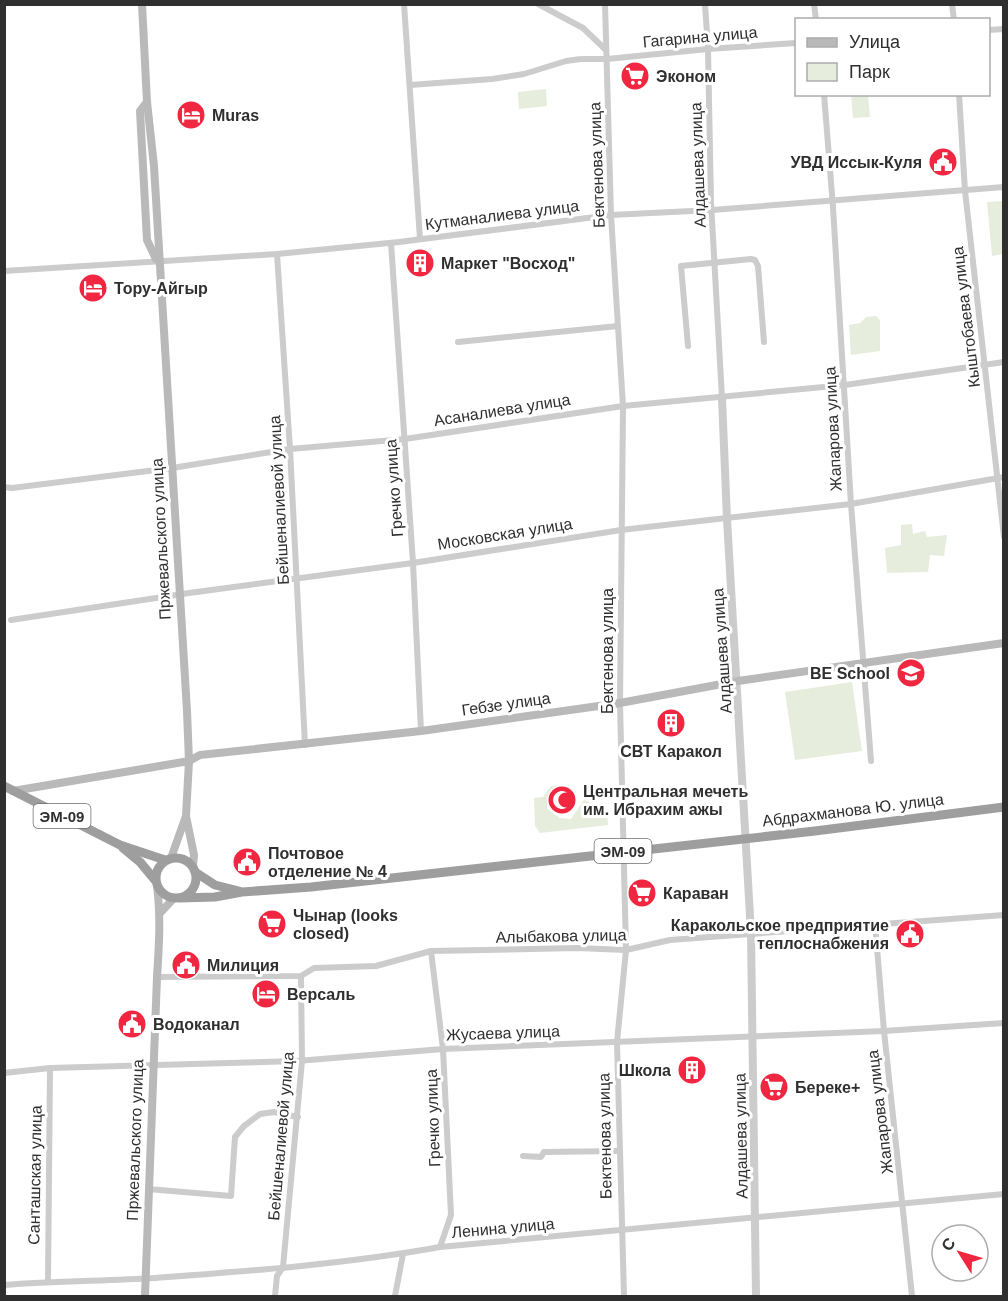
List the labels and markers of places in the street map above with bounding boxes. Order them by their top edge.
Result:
supermarket icon: Эконом [619,60,651,92]
place label: Эконом [656,68,716,85]
hotel icon: Muras [175,99,207,131]
place label: Muras [212,107,259,124]
public building icon: УВД Иссык-Куля [927,146,959,178]
place label: УВД Иссык-Куля [791,154,922,171]
building icon: Маркет "Восход" [404,247,436,279]
place label: Маркет "Восход" [441,255,575,272]
hotel icon: Тору-Айгыр [77,272,109,304]
place label: Тору-Айгыр [114,280,208,297]
school or university icon: BE School [895,657,927,689]
place label: BE School [810,665,890,682]
building icon: СВТ Каракол [655,707,687,739]
place label: СВТ Каракол [620,743,722,760]
place label: Центральная мечеть им. Ибрахим ажы [583,783,748,818]
mosque icon: Центральная мечеть им. Ибрахим ажы [546,784,578,816]
place label: Почтовое отделение № 4 [268,845,387,880]
public building icon: Почтовое отделение № 4 [231,846,263,878]
supermarket icon: Караван [626,877,658,909]
place label: Караван [663,885,729,902]
place label: Чынар (looks closed) [293,907,398,942]
supermarket icon: Чынар (looks closed) [256,908,288,940]
place label: Каракольское предприятие теплоснабжения [671,917,889,952]
public building icon: Каракольское предприятие теплоснабжения [894,918,926,950]
public building icon: Милиция [170,949,202,981]
place label: Милиция [207,957,279,974]
hotel icon: Версаль [250,978,282,1010]
place label: Версаль [287,986,355,1003]
public building icon: Водоканал [116,1008,148,1040]
place label: Водоканал [153,1016,240,1033]
building icon: Школа [676,1054,708,1086]
place label: Школа [619,1062,671,1079]
supermarket icon: Береке+ [758,1071,790,1103]
place label: Береке+ [795,1079,860,1096]

